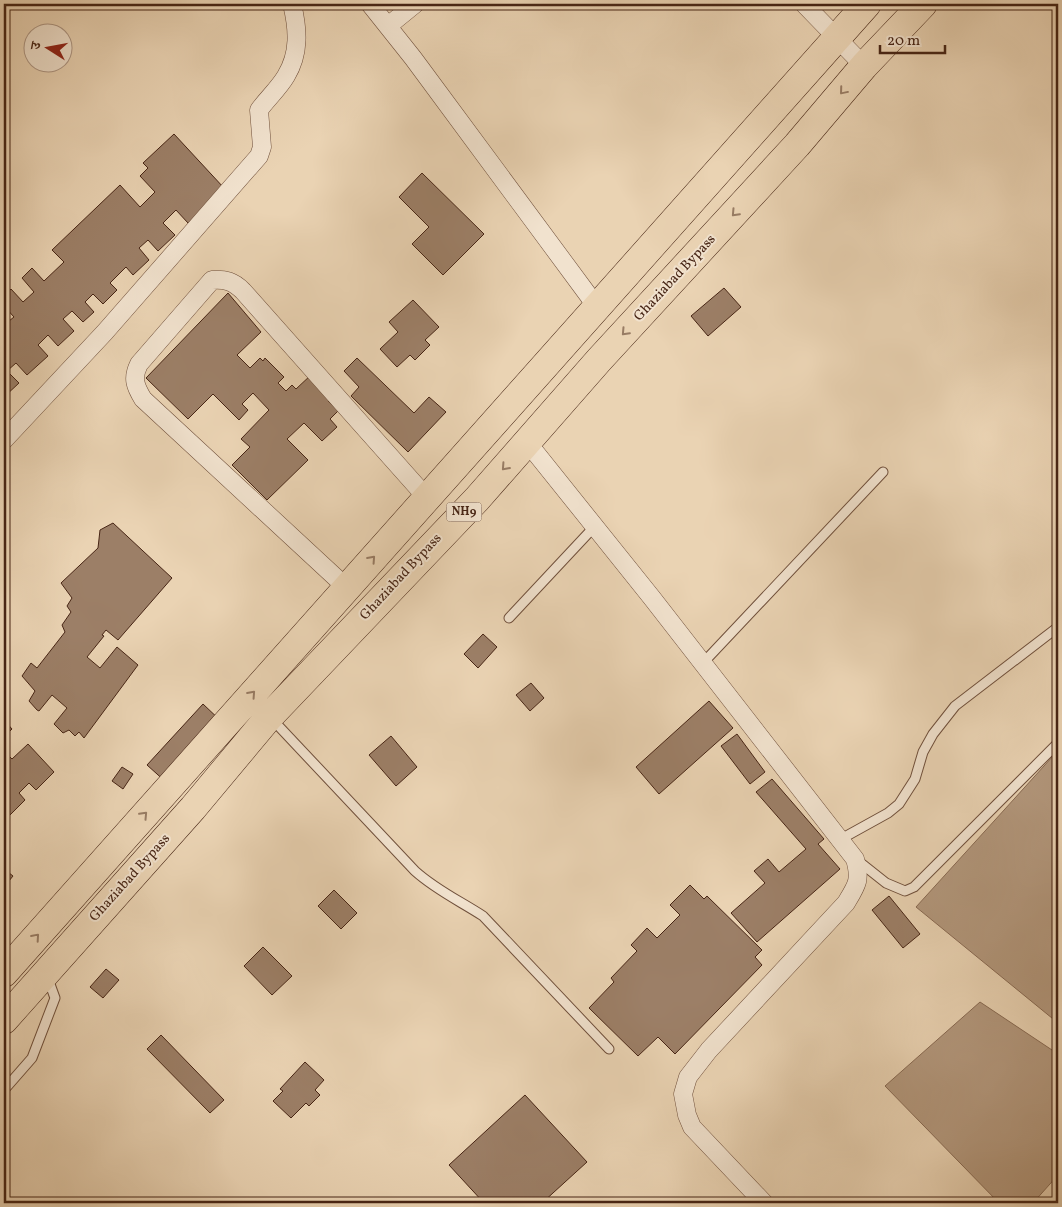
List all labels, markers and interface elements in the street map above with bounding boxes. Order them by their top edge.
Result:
north arrow [22,22,72,72]
scale bar [880,22,944,54]
text: 20 m [887,31,920,52]
text: उ [27,40,47,52]
one-way arrow [840,85,848,94]
one-way arrow [732,207,741,216]
street label: Ghaziabad Bypass [630,230,720,326]
one-way arrow [622,327,631,336]
one-way arrow [502,461,511,470]
road number: NH9 [446,502,482,522]
street label: Ghaziabad Bypass [356,529,446,625]
one-way arrow [366,556,375,565]
one-way arrow [247,690,256,699]
one-way arrow [138,811,147,820]
street label: Ghaziabad Bypass [85,830,175,926]
one-way arrow [30,933,39,942]

